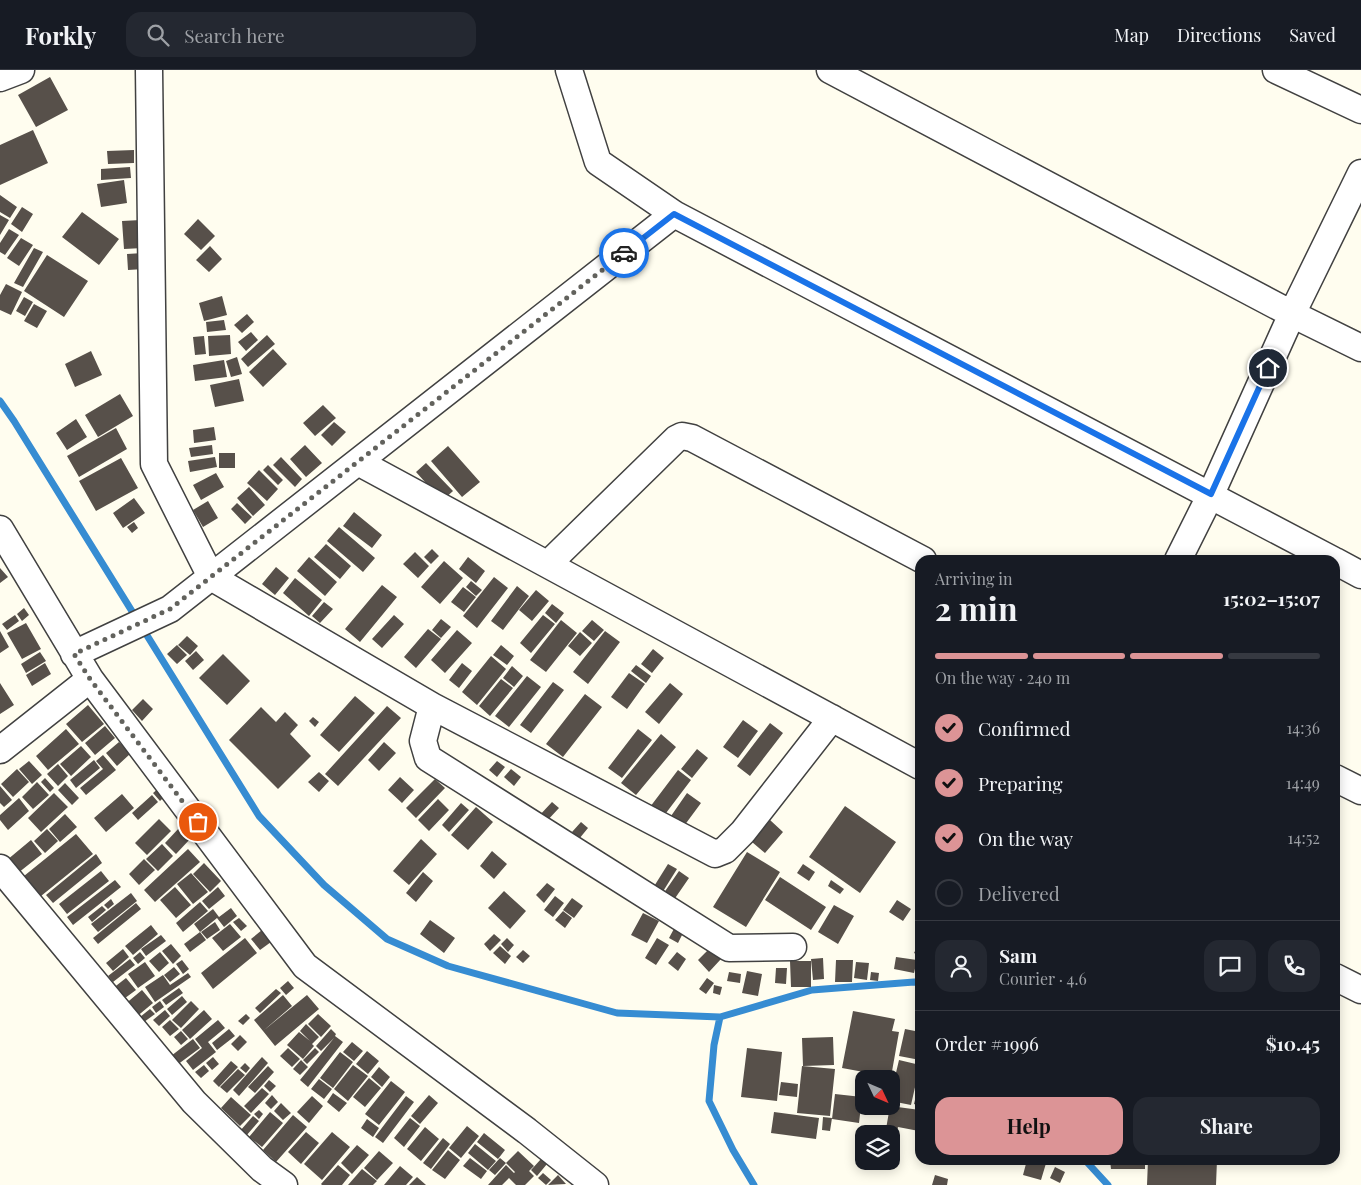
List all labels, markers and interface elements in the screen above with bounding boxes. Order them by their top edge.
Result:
search box [126,12,476,57]
text: Forkly [25,19,96,51]
icon: search [144,21,172,49]
text: Search here [184,22,285,48]
text: Map [1114,23,1149,47]
text: Directions [1177,23,1261,47]
text: Saved [1289,23,1336,47]
courier [599,228,649,278]
icon: car [610,239,638,267]
pin [1247,347,1289,389]
icon: home [1254,354,1282,382]
text: Arriving in [935,568,1013,589]
text: 15:02–15:07 [1223,585,1320,611]
text: 2 min [935,586,1018,629]
text: On the way · 240 m [935,667,1070,688]
icon: check [935,714,963,742]
text: Confirmed [978,715,1071,741]
text: 14:36 [1286,717,1320,738]
icon: check [935,769,963,797]
text: Preparing [978,770,1063,796]
text: 14:49 [1286,772,1320,793]
pin [177,801,219,843]
icon: bag [184,808,212,836]
icon: check [935,824,963,852]
text: On the way [978,825,1073,851]
text: 14:52 [1288,827,1320,848]
text: Delivered [978,880,1060,906]
button: person [935,940,987,992]
button: chat [1204,940,1256,992]
button: phone [1268,940,1320,992]
text: Sam [999,942,1037,968]
text: Courier · 4.6 [999,968,1087,989]
text: Order #1996 [935,1030,1039,1056]
text: $10.45 [1266,1030,1320,1056]
north arrow [855,1070,900,1115]
map controls [855,1070,900,1170]
button: Help [935,1097,1123,1155]
button: Share [1133,1097,1320,1155]
button: layers [855,1125,900,1170]

